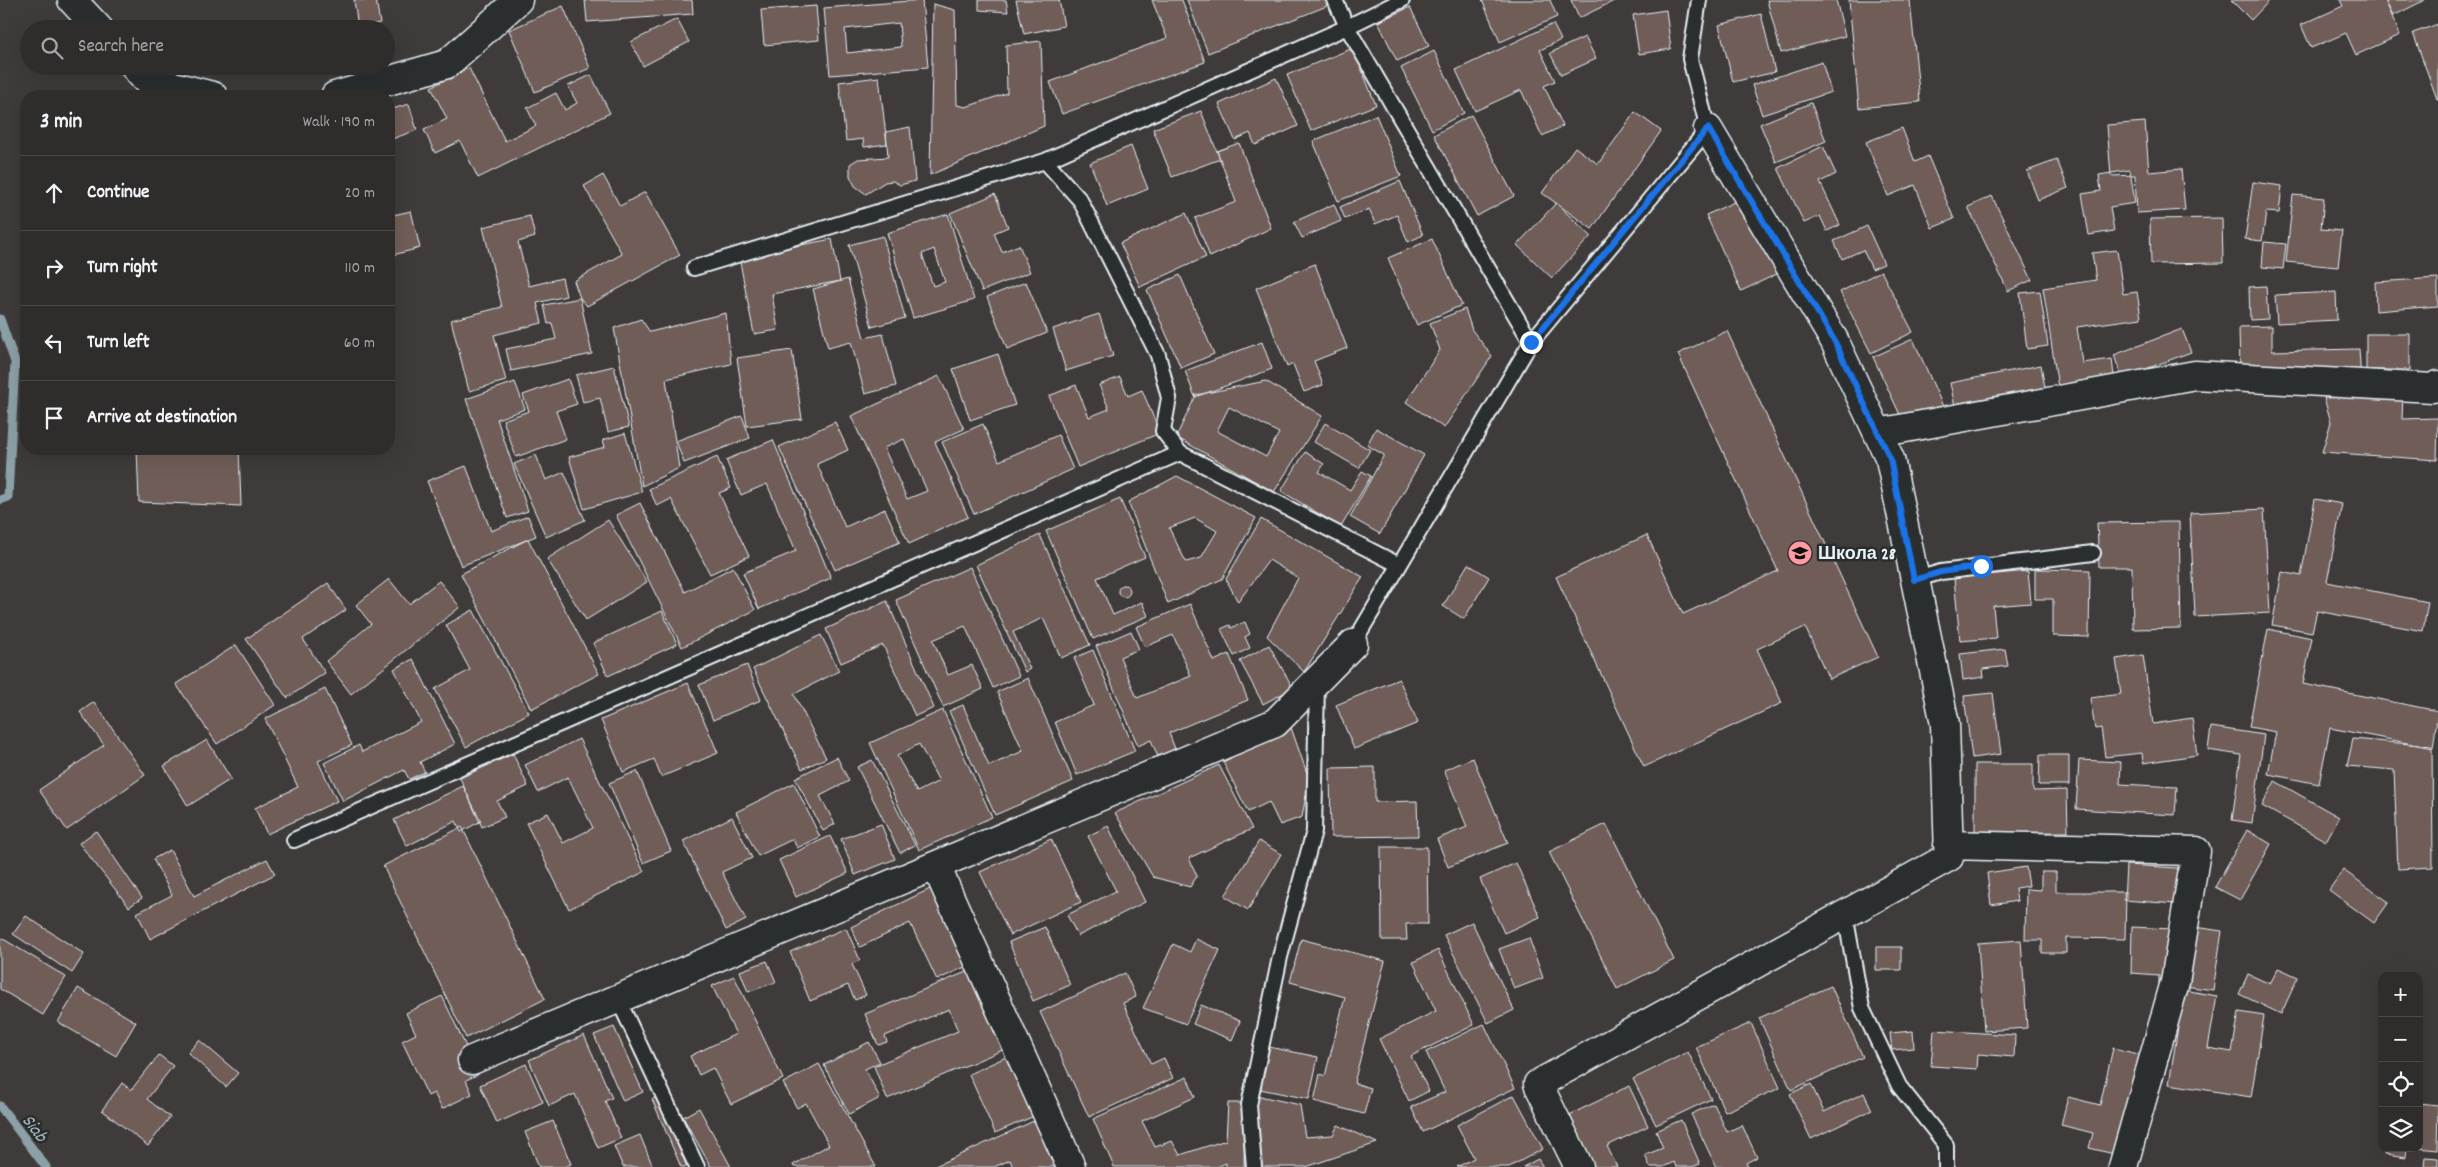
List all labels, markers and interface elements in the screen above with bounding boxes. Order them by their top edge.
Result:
search box [20,20,395,75]
icon: search [38,34,66,62]
text: Search here [78,34,164,61]
text: 3 min [40,108,82,138]
text: Walk · 190 m [303,111,375,134]
icon: ahead [40,179,68,207]
text: Continue [87,180,149,207]
text: 20 m [345,182,375,205]
icon: right [40,254,68,282]
text: Turn right [87,255,158,282]
text: 110 m [345,257,375,280]
icon: left [40,329,68,357]
text: Turn left [87,330,150,357]
route end [1520,331,1543,354]
text: 60 m [344,332,375,355]
icon: arrive [40,404,68,432]
text: Arrive at destination [87,405,237,432]
school or university icon: Школа 28 [1787,540,1813,566]
place label: Школа 28 [1818,543,1896,568]
route start [1970,555,1993,578]
map controls [2378,972,2423,1152]
button: + [2378,972,2423,1017]
button: − [2378,1017,2423,1062]
button: locate [2378,1062,2423,1107]
button: layers [2378,1107,2423,1152]
water label: Siab [14,1109,54,1150]

